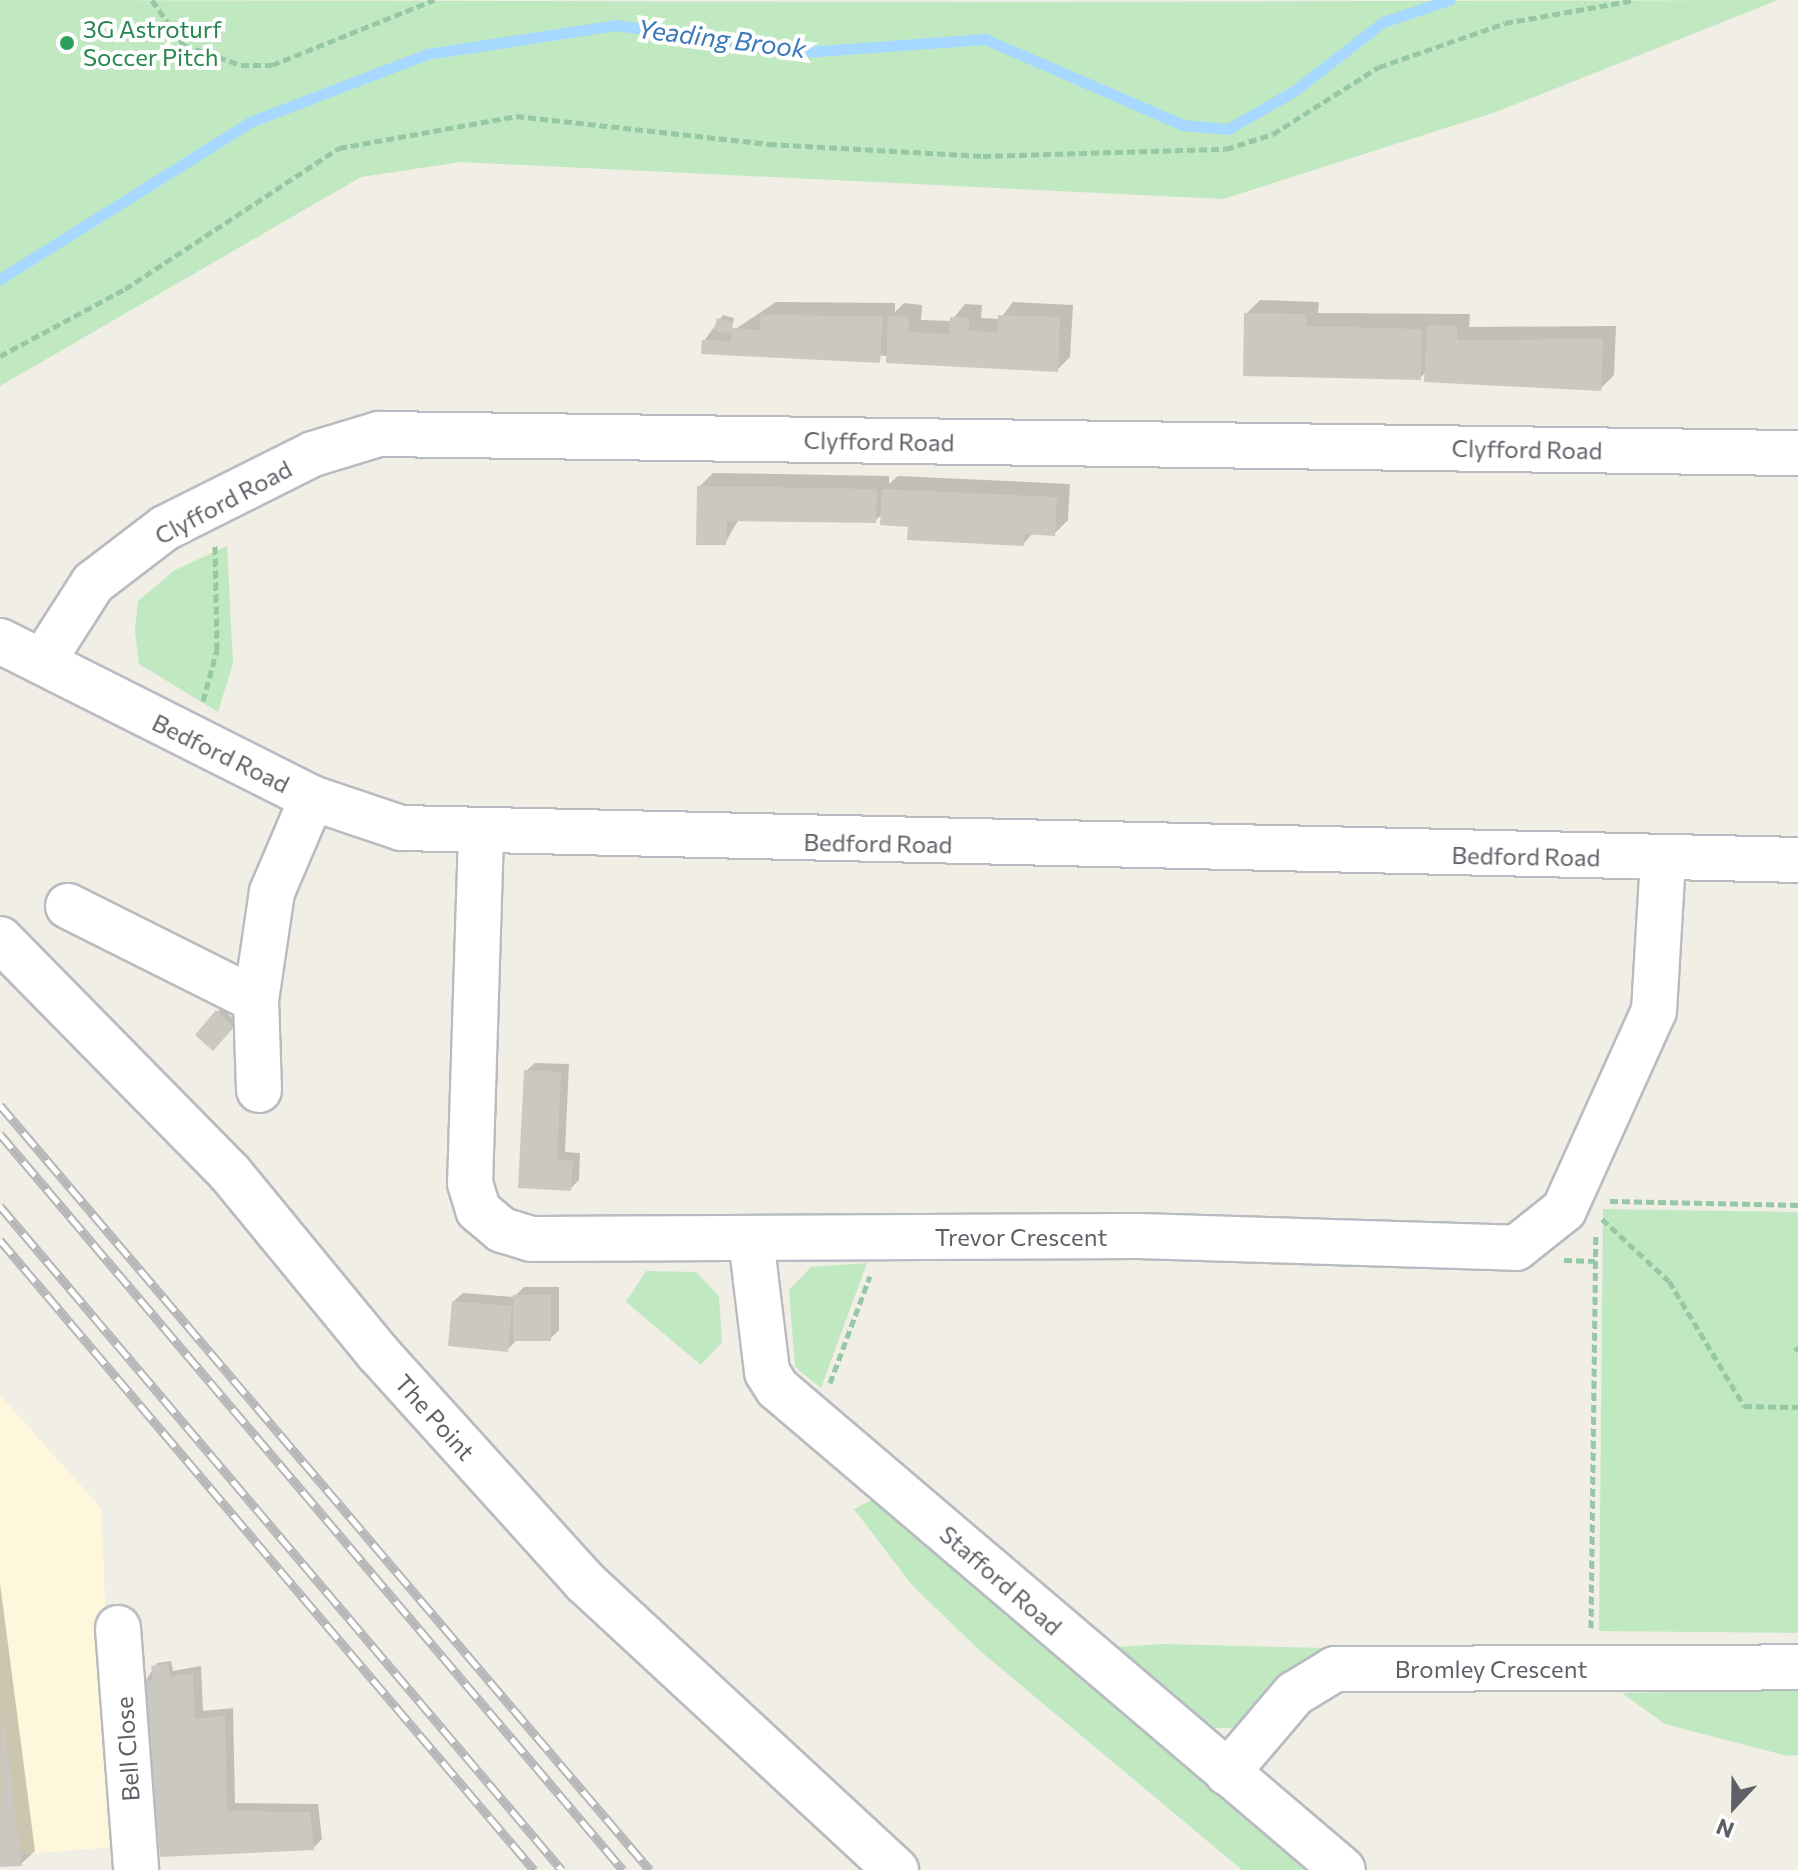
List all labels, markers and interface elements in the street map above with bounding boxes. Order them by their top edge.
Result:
water label: Yeading Brook [636,12,808,64]
place label: 3G Astroturf Soccer Pitch [83,15,222,71]
marker: 3G Astroturf Soccer Pitch [58,34,76,52]
street label: Clyfford Road [803,425,955,457]
street label: Clyfford Road [1451,433,1603,465]
street label: Clyfford Road [150,454,296,550]
street label: Bedford Road [148,707,294,799]
street label: Bedford Road [803,827,953,859]
street label: Bedford Road [1451,840,1601,872]
street label: Trevor Crescent [935,1223,1107,1251]
street label: The Point [389,1368,481,1466]
street label: Stafford Road [934,1519,1068,1641]
street label: Bromley Crescent [1395,1655,1587,1683]
street label: Bell Close [109,1696,145,1802]
north arrow [1694,1766,1774,1846]
text: N [1712,1813,1738,1844]

